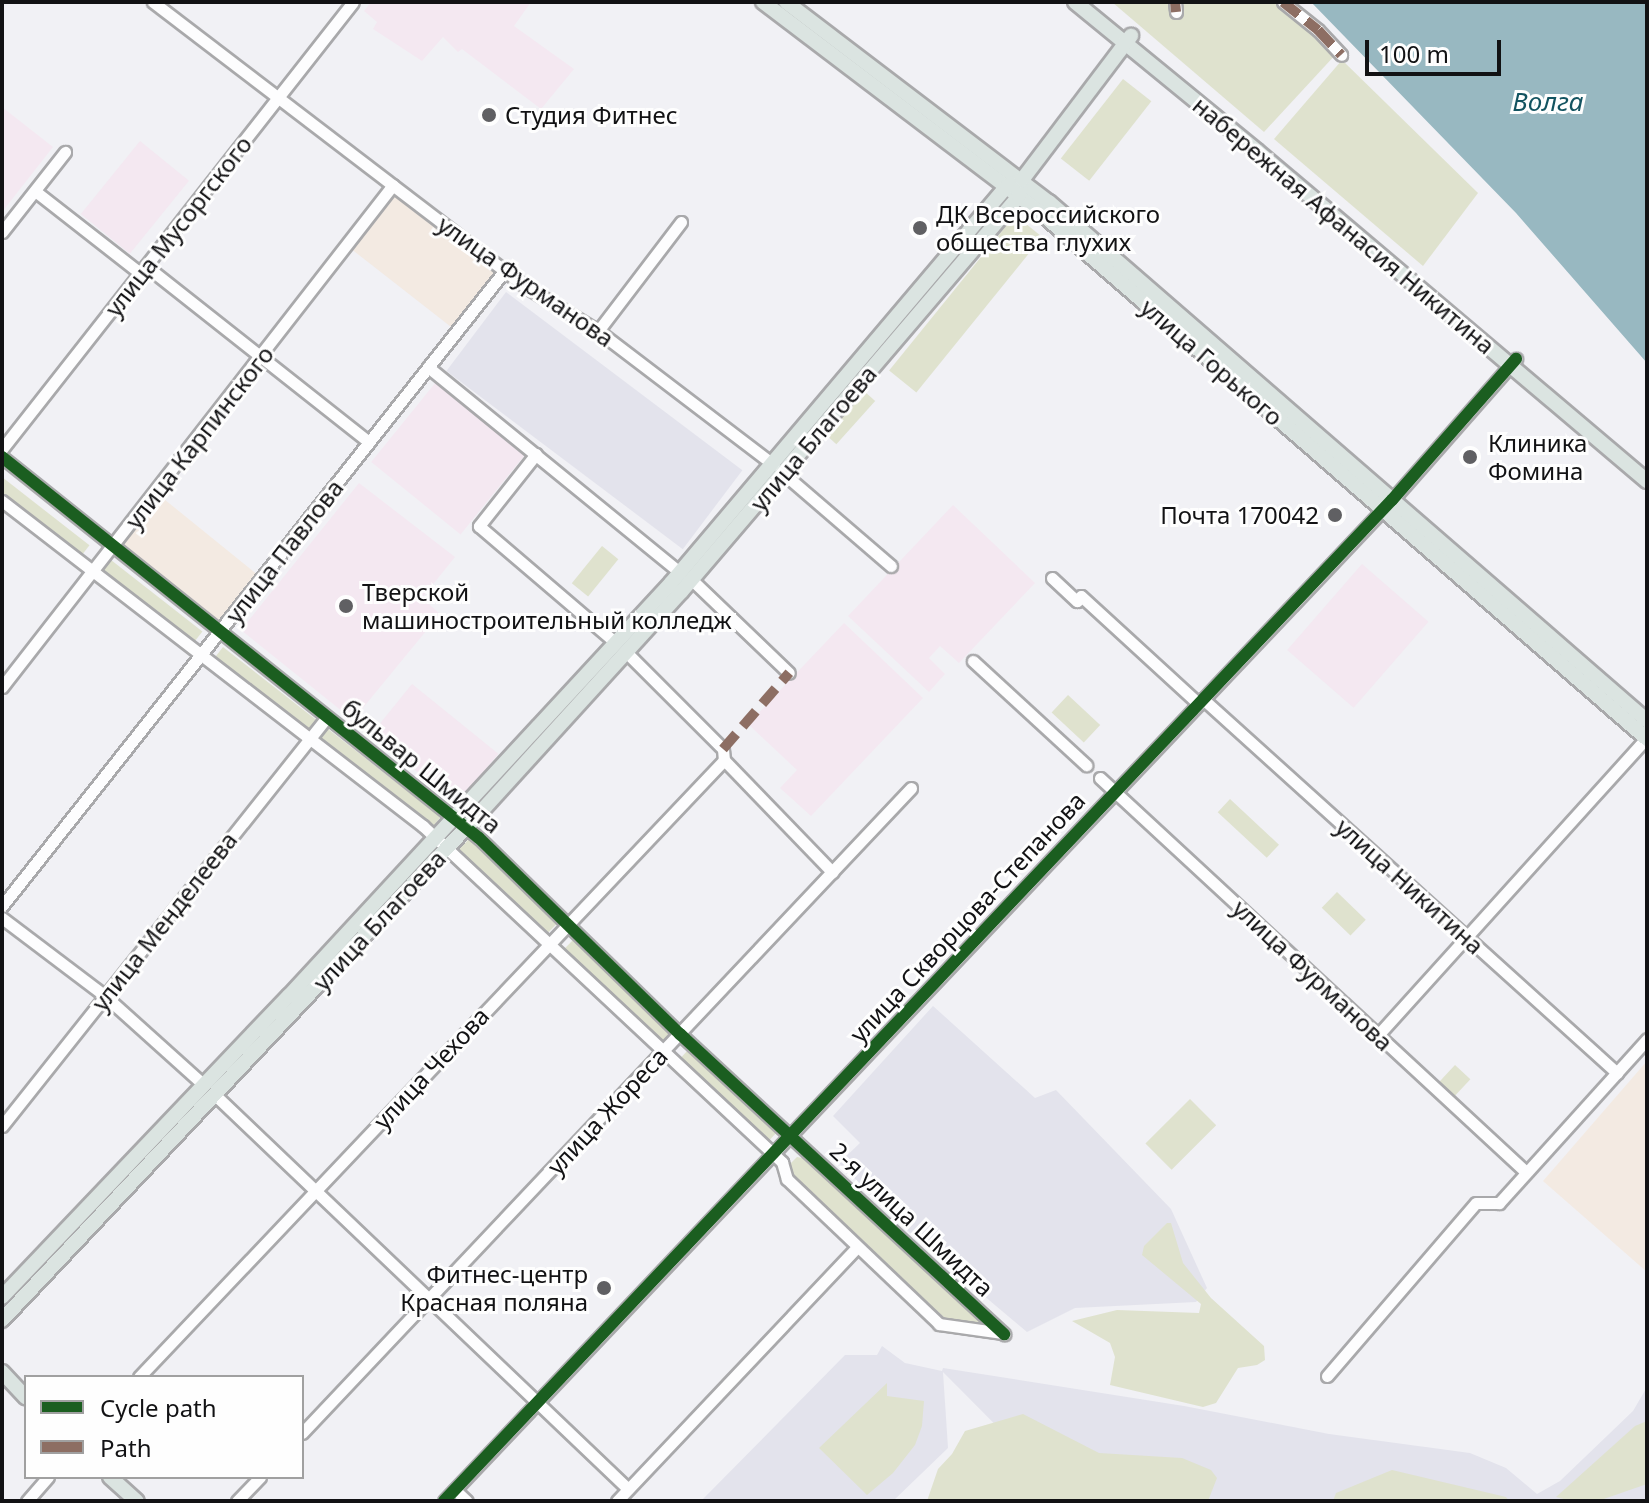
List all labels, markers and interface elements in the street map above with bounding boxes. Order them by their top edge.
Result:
scale bar [1369,24,1505,74]
text: 100 m [1379,37,1449,70]
water label: Волга [1513,86,1583,118]
street label: набережная Афанасия Никитина [1187,90,1501,360]
place label: Студия Фитнес [505,101,678,129]
marker: Студия Фитнес [480,106,498,124]
street label: улица Мусоргского [99,130,257,322]
place label: ДК Всероссийского общества глухих [936,200,1160,256]
street label: улица Фурманова [432,209,620,353]
marker: ДК Всероссийского общества глухих [911,219,929,237]
street label: улица Горького [1135,293,1289,431]
street label: улица Карпинского [119,340,279,534]
street label: улица Благоева [744,359,882,517]
place label: Клиника Фомина [1488,429,1587,485]
marker: Клиника Фомина [1459,446,1481,468]
street label: улица Павлова [219,474,349,628]
place label: Почта 170042 [1160,501,1319,529]
marker: Почта 170042 [1326,506,1344,524]
place label: Тверской машиностроительный колледж [362,578,732,634]
marker: Тверской машиностроительный колледж [337,597,355,615]
street label: бульвар Шмидта [337,693,507,839]
street label: улица Скворцова-Степанова [843,786,1091,1048]
street label: улица Никитина [1330,812,1490,960]
street label: улица Менделеева [85,826,243,1016]
street label: улица Благоева [307,844,451,996]
street label: улица Фурманова [1227,893,1399,1057]
street label: улица Чехова [367,1001,495,1135]
street label: улица Жореса [541,1042,673,1180]
street label: 2-я улица Шмидта [824,1136,1000,1302]
place label: Фитнес-центр Красная поляна [400,1260,588,1316]
marker: Фитнес-центр Красная поляна [595,1279,613,1297]
legend [24,1375,304,1479]
text: Cycle path [100,1391,217,1424]
text: Path [100,1431,151,1464]

